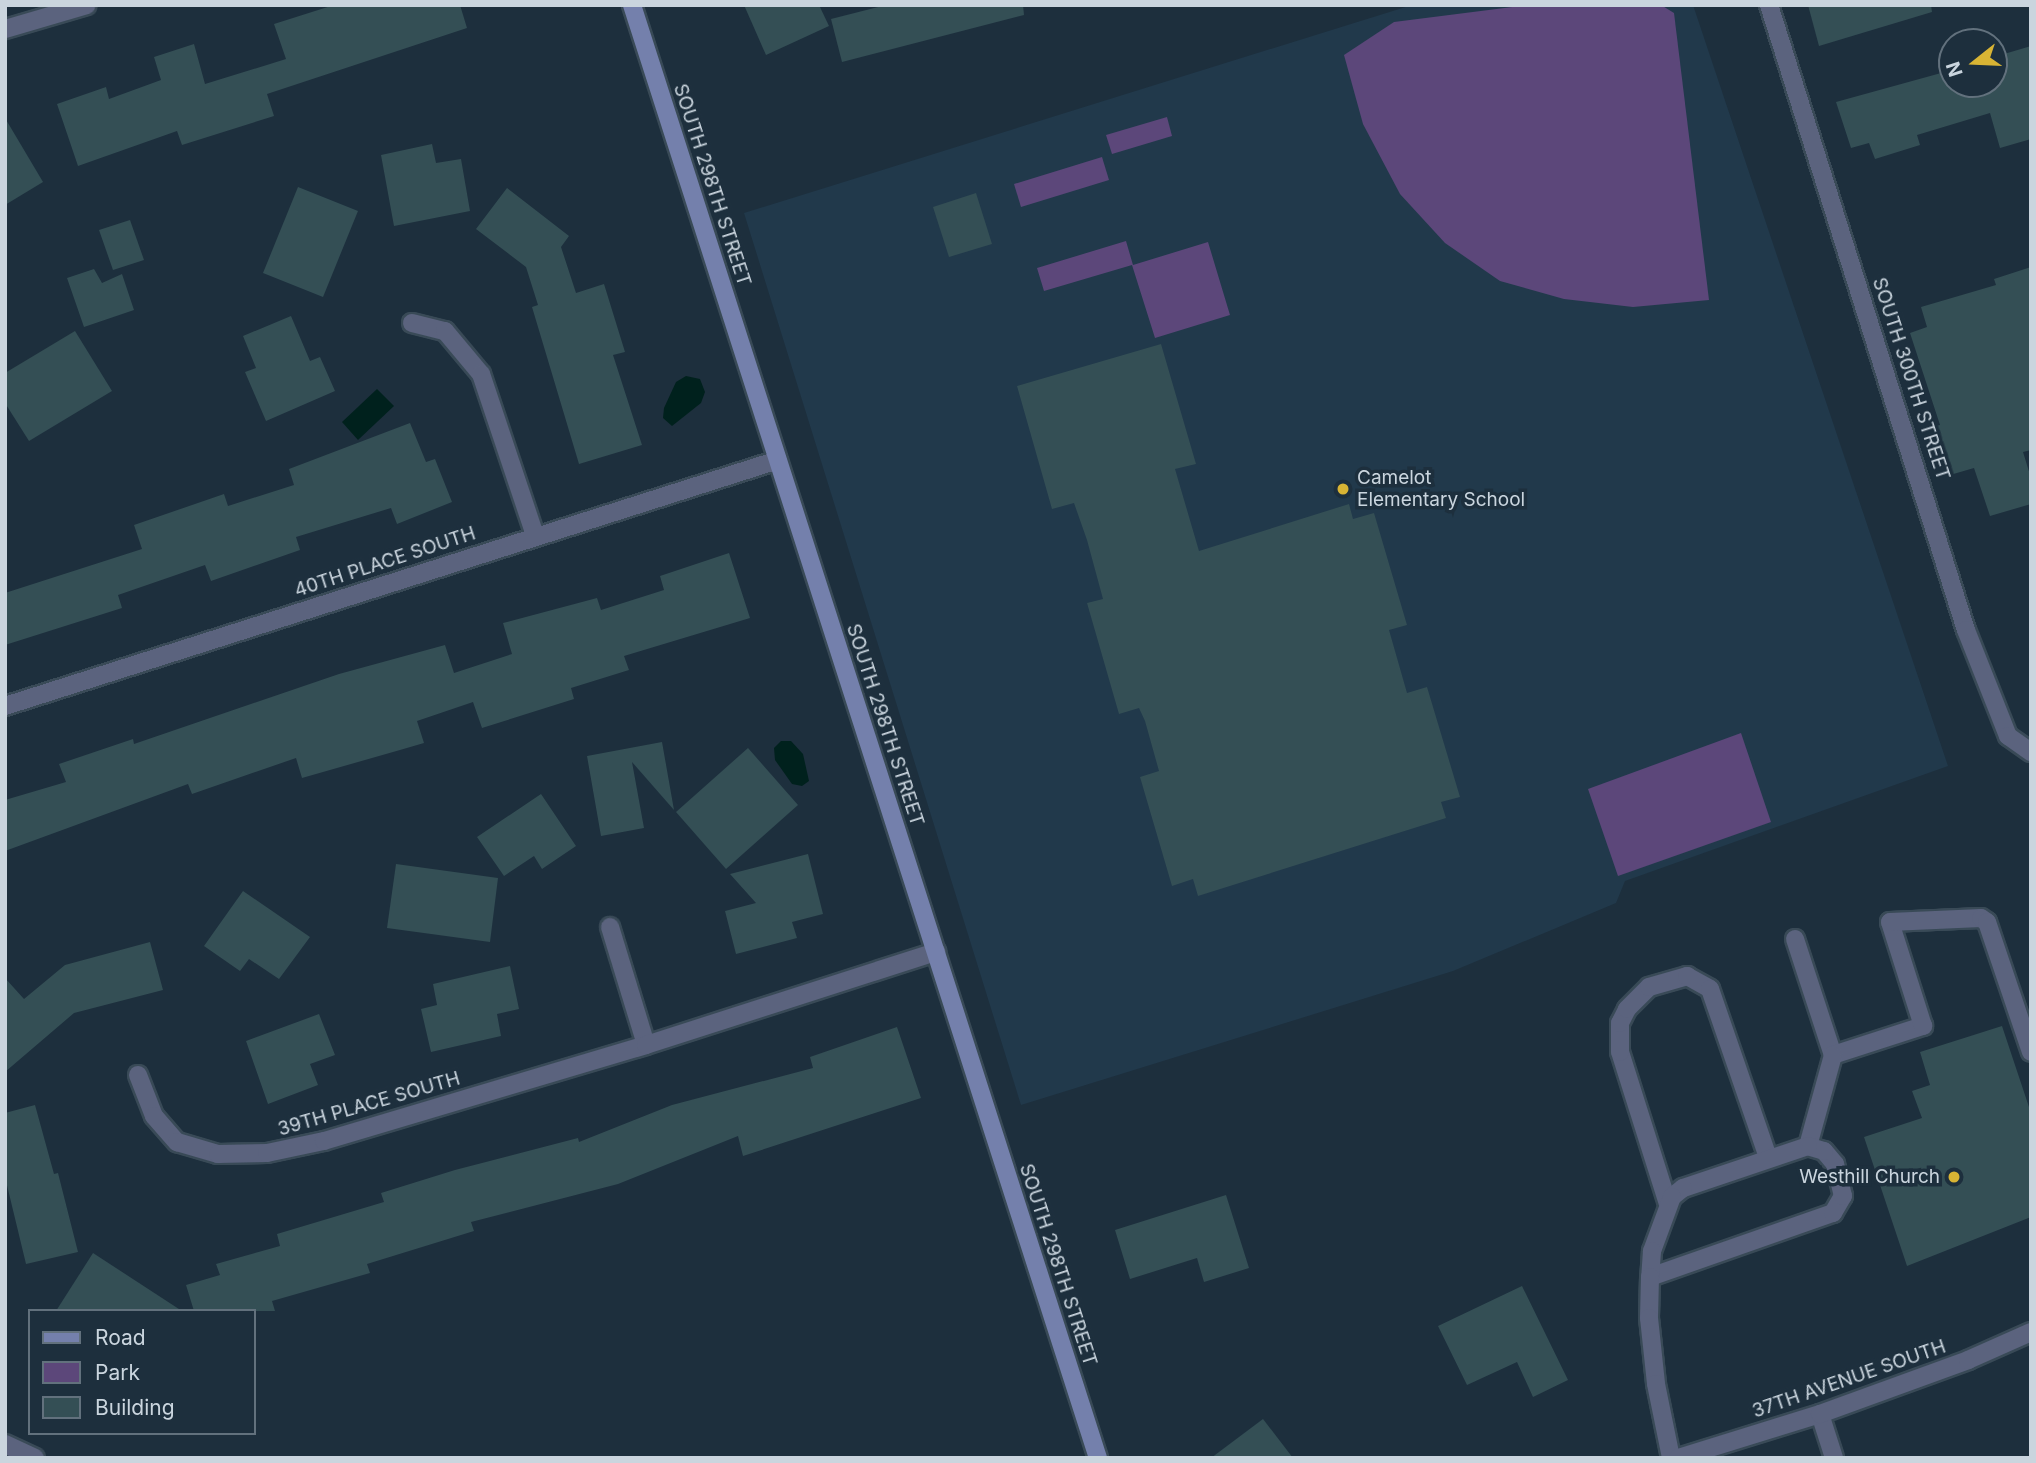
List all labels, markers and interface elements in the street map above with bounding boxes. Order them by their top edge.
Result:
north arrow [1938,28,2008,98]
text: N [1941,59,1968,79]
street label: SOUTH 298TH STREET [669,81,755,289]
street label: SOUTH 300TH STREET [1867,275,1955,483]
place label: Camelot Elementary School [1357,467,1525,511]
marker: Camelot Elementary School [1335,481,1351,497]
street label: 40TH PLACE SOUTH [292,522,478,602]
street label: SOUTH 298TH STREET [842,621,928,829]
street label: 39TH PLACE SOUTH [275,1067,463,1141]
street label: SOUTH 298TH STREET [1015,1161,1101,1369]
place label: Westhill Church [1799,1166,1940,1188]
marker: Westhill Church [1946,1169,1962,1185]
legend [28,1309,256,1435]
text: Road [95,1325,146,1350]
street label: 37TH AVENUE SOUTH [1749,1335,1949,1423]
text: Park [95,1360,140,1385]
text: Building [95,1395,175,1420]

